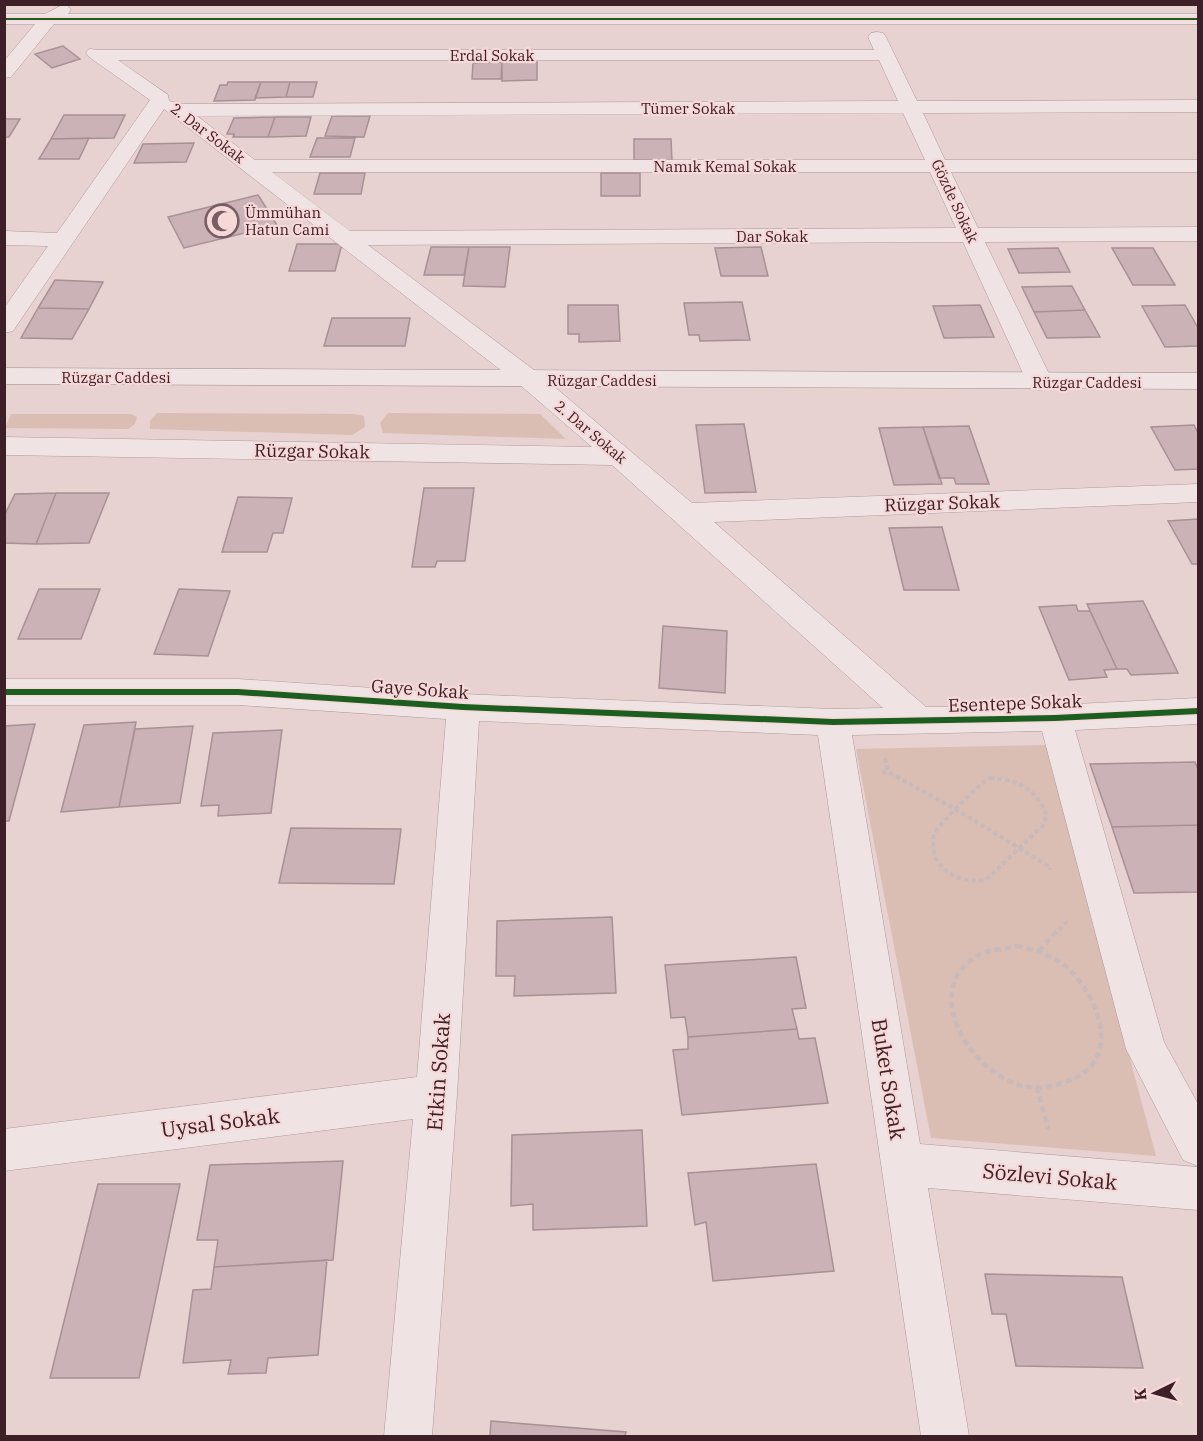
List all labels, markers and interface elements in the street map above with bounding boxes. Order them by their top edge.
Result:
street label: Erdal Sokak [450,46,535,65]
street label: 2. Dar Sokak [167,99,249,167]
street label: Tümer Sokak [641,99,735,118]
street label: Gözde Sokak [927,156,983,246]
street label: Namık Kemal Sokak [654,157,797,176]
mosque icon: Ümmühan Hatun Cami [204,203,240,239]
place label: Ümmühan Hatun Cami [245,203,330,239]
street label: Dar Sokak [736,227,808,246]
street label: Rüzgar Caddesi [61,368,171,387]
street label: Rüzgar Caddesi [547,371,657,390]
street label: Rüzgar Caddesi [1032,373,1142,392]
street label: 2. Dar Sokak [551,396,631,468]
street label: Rüzgar Sokak [254,438,370,464]
street label: Rüzgar Sokak [884,489,1001,517]
street label: Gaye Sokak [370,674,470,704]
street label: Esentepe Sokak [948,689,1083,717]
street label: Etkin Sokak [420,1011,456,1132]
street label: Buket Sokak [866,1016,913,1142]
street label: Uysal Sokak [159,1101,282,1143]
street label: Sözlevi Sokak [981,1156,1119,1196]
north arrow [1125,1363,1185,1423]
text: K [1129,1387,1151,1401]

